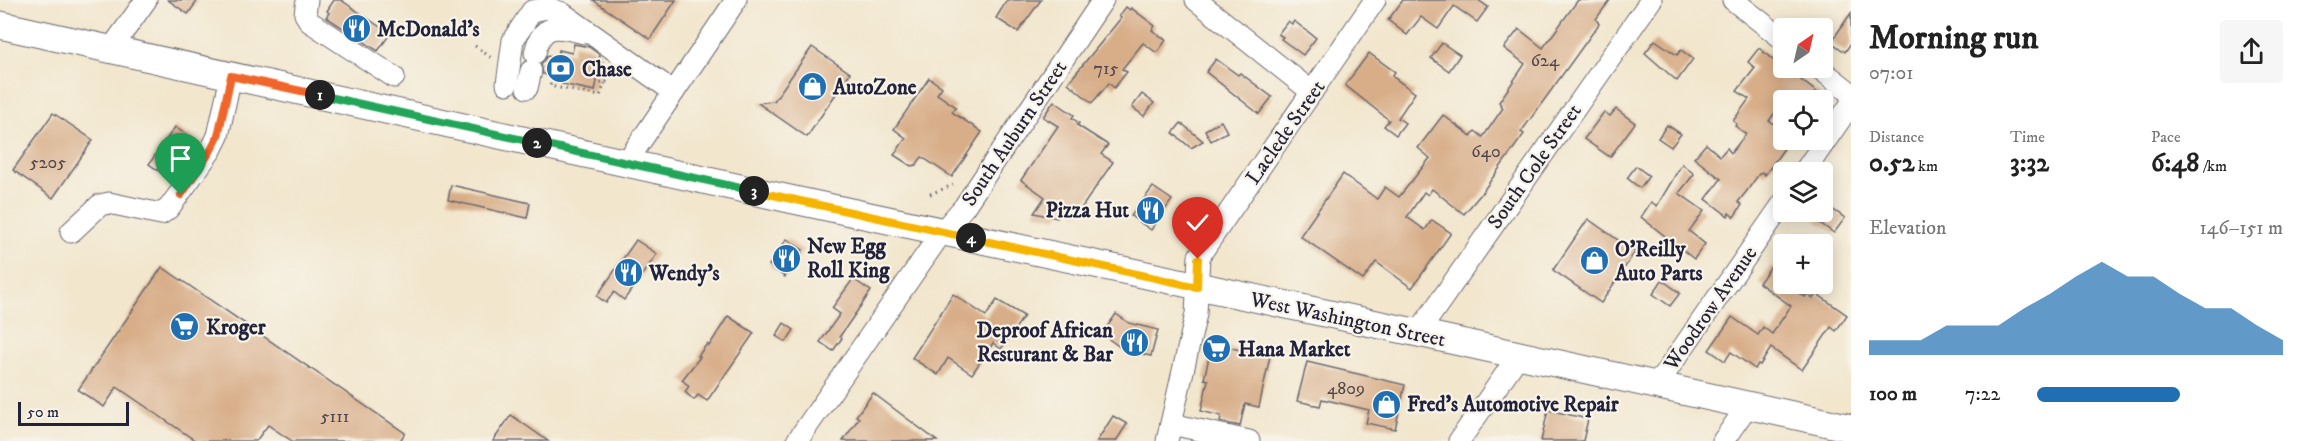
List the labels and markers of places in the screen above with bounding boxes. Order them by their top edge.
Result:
restaurant icon: McDonald's [340,13,372,45]
place label: McDonald's [377,17,480,43]
bank icon: Chase [545,53,577,85]
place label: Chase [582,57,632,83]
shop icon: AutoZone [796,71,828,103]
place label: AutoZone [832,75,917,101]
pin: 1 [305,80,335,110]
pin: 2 [522,128,552,158]
pin [155,133,206,195]
pin: 3 [739,176,769,206]
restaurant icon: Pizza Hut [1134,194,1166,226]
pin [1172,197,1223,259]
place label: Pizza Hut [1046,198,1129,224]
pin: 4 [956,223,986,253]
place label: New Egg Roll King [807,234,890,284]
place label: O'Reilly Auto Parts [1614,237,1703,287]
restaurant icon: New Egg Roll King [770,242,802,274]
shop icon: O'Reilly Auto Parts [1578,245,1610,277]
restaurant icon: Wendy's [612,257,644,289]
place label: Wendy's [648,261,720,287]
supermarket icon: Kroger [169,311,201,343]
place label: Kroger [206,315,267,341]
place label: Deproof African Resturant & Bar [977,318,1114,368]
restaurant icon: Deproof African Resturant & Bar [1118,326,1150,358]
supermarket icon: Hana Market [1201,333,1233,365]
place label: Hana Market [1238,337,1351,363]
shop icon: Fred's Automotive Repair [1370,388,1402,420]
place label: Fred's Automotive Repair [1407,392,1620,418]

